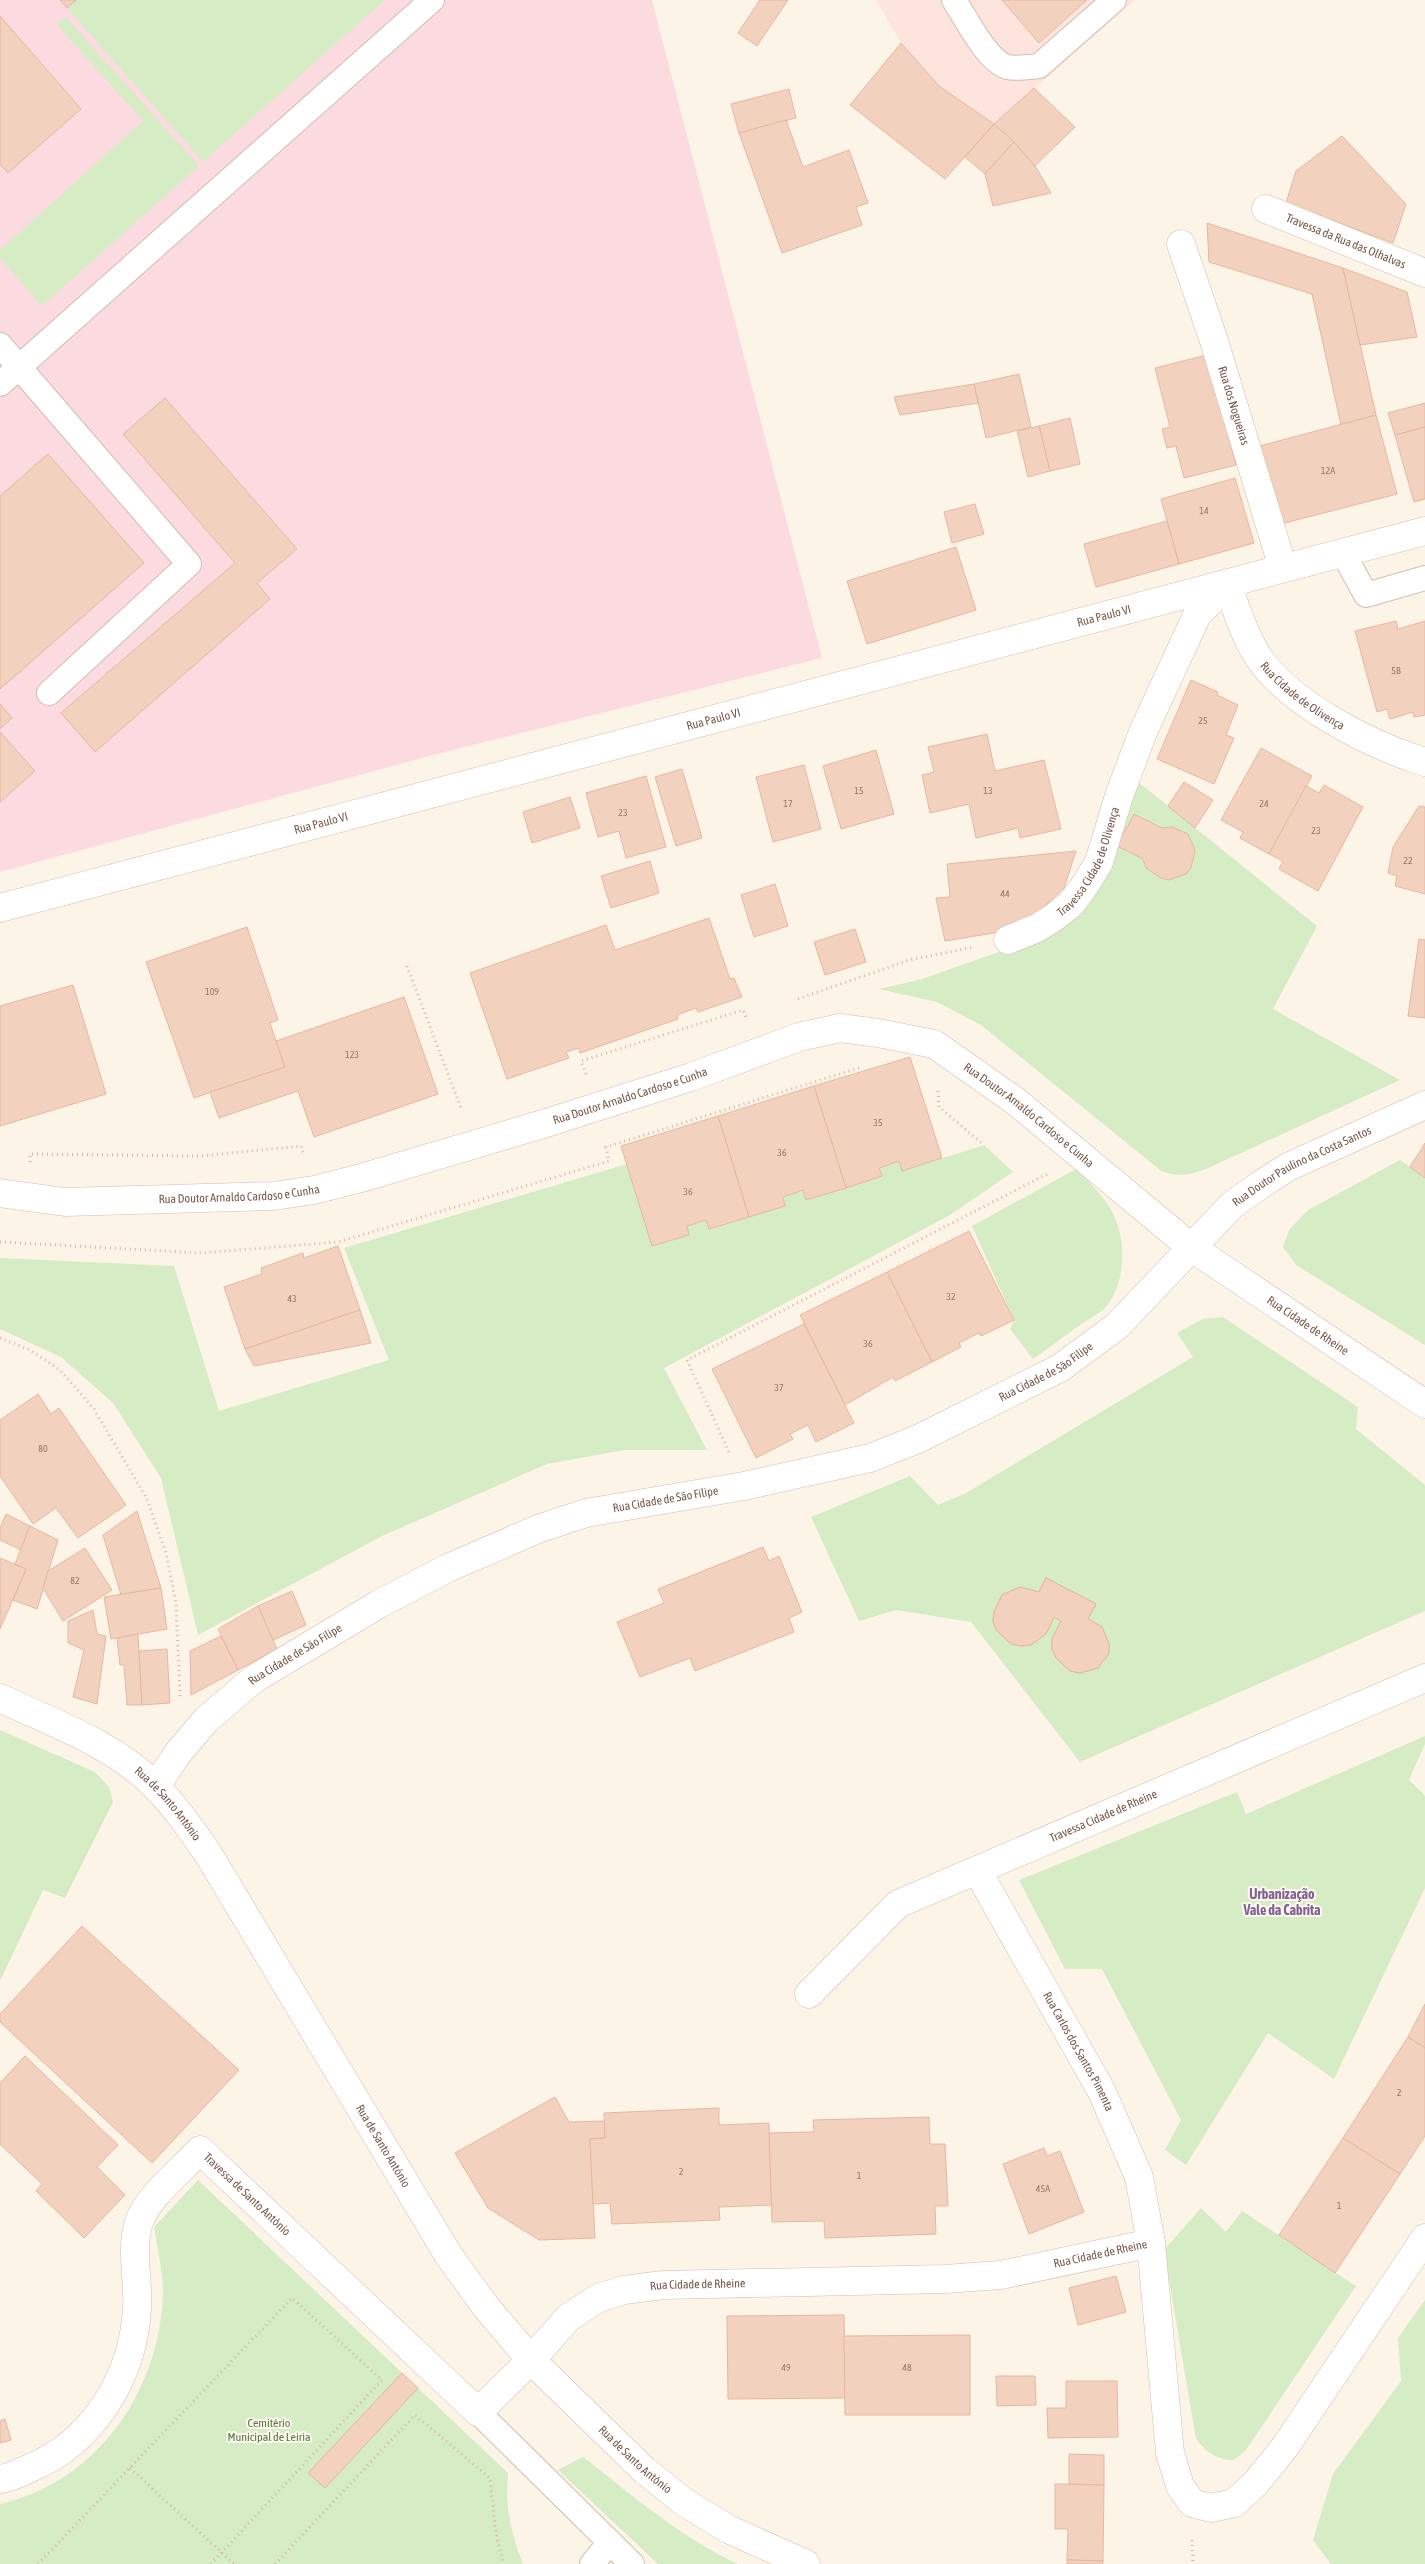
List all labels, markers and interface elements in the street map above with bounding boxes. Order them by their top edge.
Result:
street label: Travessa da Rua das Olhalvas [1284,211,1408,272]
street label: Rua dos Nogueiras [1215,365,1252,447]
house number: 12A [1321,465,1335,476]
house number: 14 [1199,505,1209,516]
street label: Rua Paulo VI [1075,602,1133,630]
street label: Rua Cidade de Olivença [1257,659,1347,733]
house number: 5B [1391,665,1401,676]
street label: Rua Paulo VI [685,705,742,733]
house number: 25 [1198,715,1208,726]
house number: 15 [854,785,864,796]
house number: 13 [983,785,993,796]
house number: 17 [783,798,793,809]
house number: 24 [1259,798,1269,809]
street label: Travessa Cidade de Olivença [1054,805,1122,919]
house number: 23 [618,807,628,818]
street label: Rua Paulo VI [292,809,350,837]
house number: 23 [1311,825,1321,836]
house number: 22 [1403,855,1413,866]
house number: 44 [1000,888,1010,899]
house number: 109 [205,986,219,997]
house number: 123 [345,1049,359,1060]
street label: Rua Doutor Arnaldo Cardoso e Cunha [961,1060,1097,1170]
street label: Rua Doutor Arnaldo Cardoso e Cunha [551,1065,709,1127]
house number: 35 [873,1117,883,1128]
street label: Rua Doutor Paulino da Costa Santos [1230,1123,1373,1209]
house number: 36 [777,1147,787,1158]
street label: Rua Doutor Arnaldo Cardoso e Cunha [158,1182,321,1206]
house number: 36 [683,1186,693,1197]
house number: 32 [946,1291,956,1302]
house number: 43 [287,1293,297,1304]
street label: Rua Cidade de Rheine [1264,1293,1352,1358]
house number: 36 [863,1338,873,1349]
street label: Rua Cidade de São Filipe [996,1339,1096,1404]
house number: 37 [774,1382,784,1393]
house number: 80 [38,1443,48,1454]
street label: Rua Cidade de São Filipe [612,1484,719,1515]
house number: 82 [70,1575,80,1586]
street label: Rua Cidade de São Filipe [245,1621,344,1688]
street label: Rua de Santo António [132,1764,204,1844]
street label: Travessa Cidade de Rheine [1047,1787,1159,1845]
district label: Urbanização Vale da Cabrita [1242,1886,1321,1918]
street label: Rua Carlos dos Santos Pimenta [1040,1989,1117,2113]
house number: 2 [1397,2087,1402,2098]
street label: Rua de Santo António [353,2102,413,2190]
street label: Travessa de Santo António [201,2150,294,2239]
house number: 2 [679,2166,684,2177]
house number: 1 [857,2170,862,2181]
house number: 45A [1036,2183,1050,2194]
house number: 1 [1337,2200,1342,2211]
street label: Rua Cidade de Rheine [1052,2237,1148,2271]
street label: Rua Cidade de Rheine [649,2276,746,2294]
house number: 49 [781,2362,791,2373]
house number: 48 [902,2362,912,2373]
park label: Cemitério Municipal de Leiria [227,2416,311,2444]
street label: Rua de Santo António [596,2423,675,2497]

